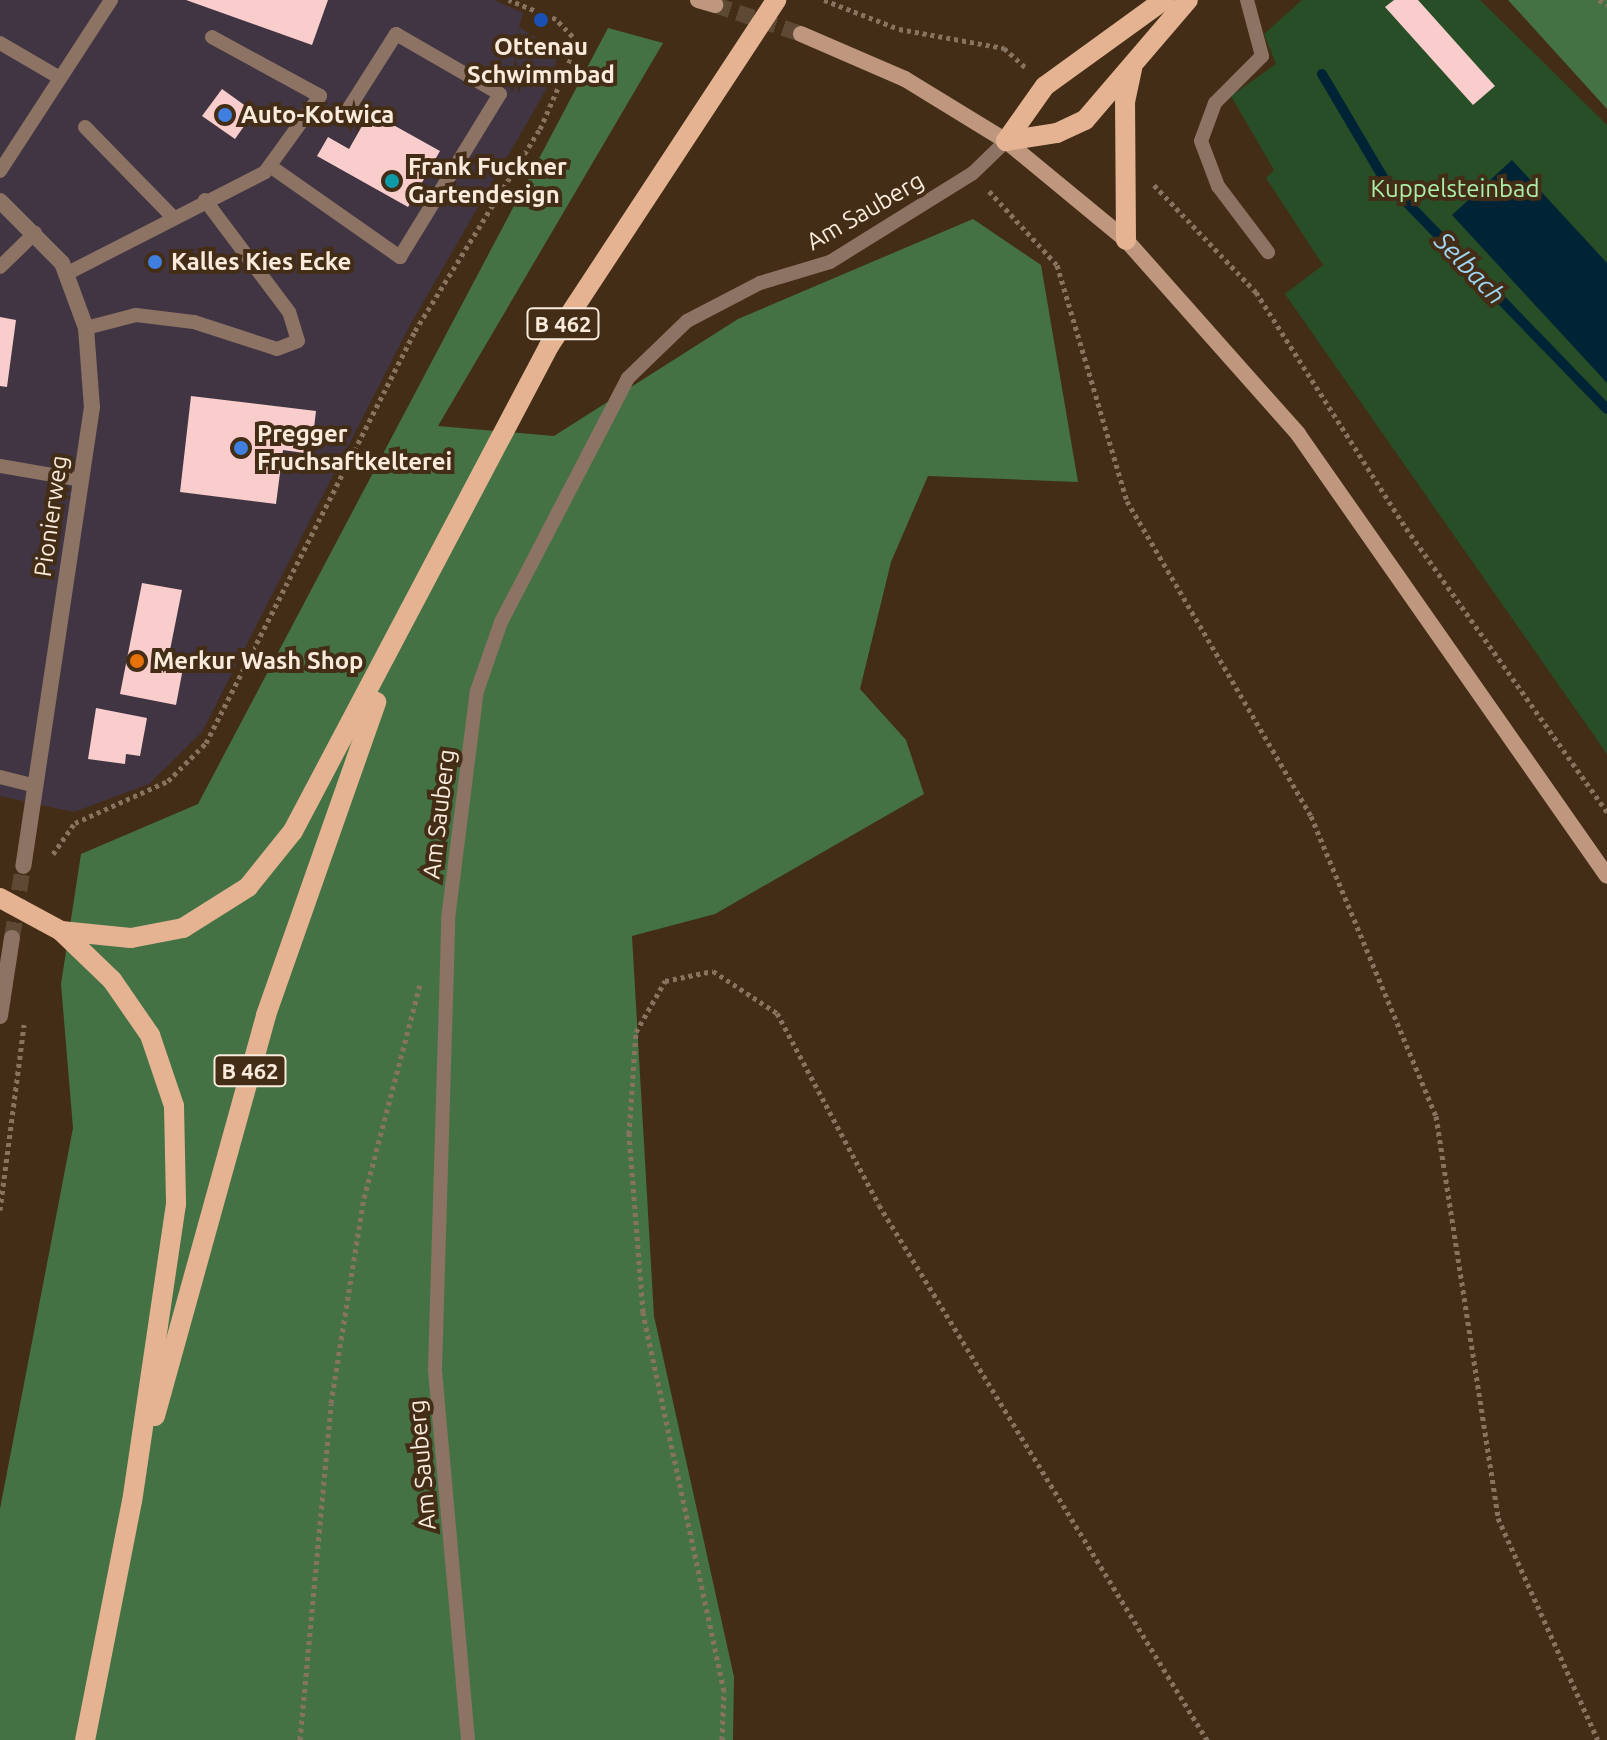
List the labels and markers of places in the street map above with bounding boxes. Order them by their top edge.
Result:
marker: Ottenau Schwimmbad [532,11,550,29]
place label: Ottenau Schwimmbad [467,33,615,89]
place label: Auto-Kotwica [241,101,394,129]
marker: Auto-Kotwica [216,106,234,124]
place label: Frank Fuckner Gartendesign [408,153,567,209]
marker: Frank Fuckner Gartendesign [383,172,401,190]
place label: Kalles Kies Ecke [171,248,351,276]
marker: Kalles Kies Ecke [146,253,164,271]
place label: Pregger Fruchsaftkelterei [257,420,452,476]
marker: Pregger Fruchsaftkelterei [232,439,250,457]
place label: Merkur Wash Shop [153,647,363,675]
marker: Merkur Wash Shop [128,652,146,670]

